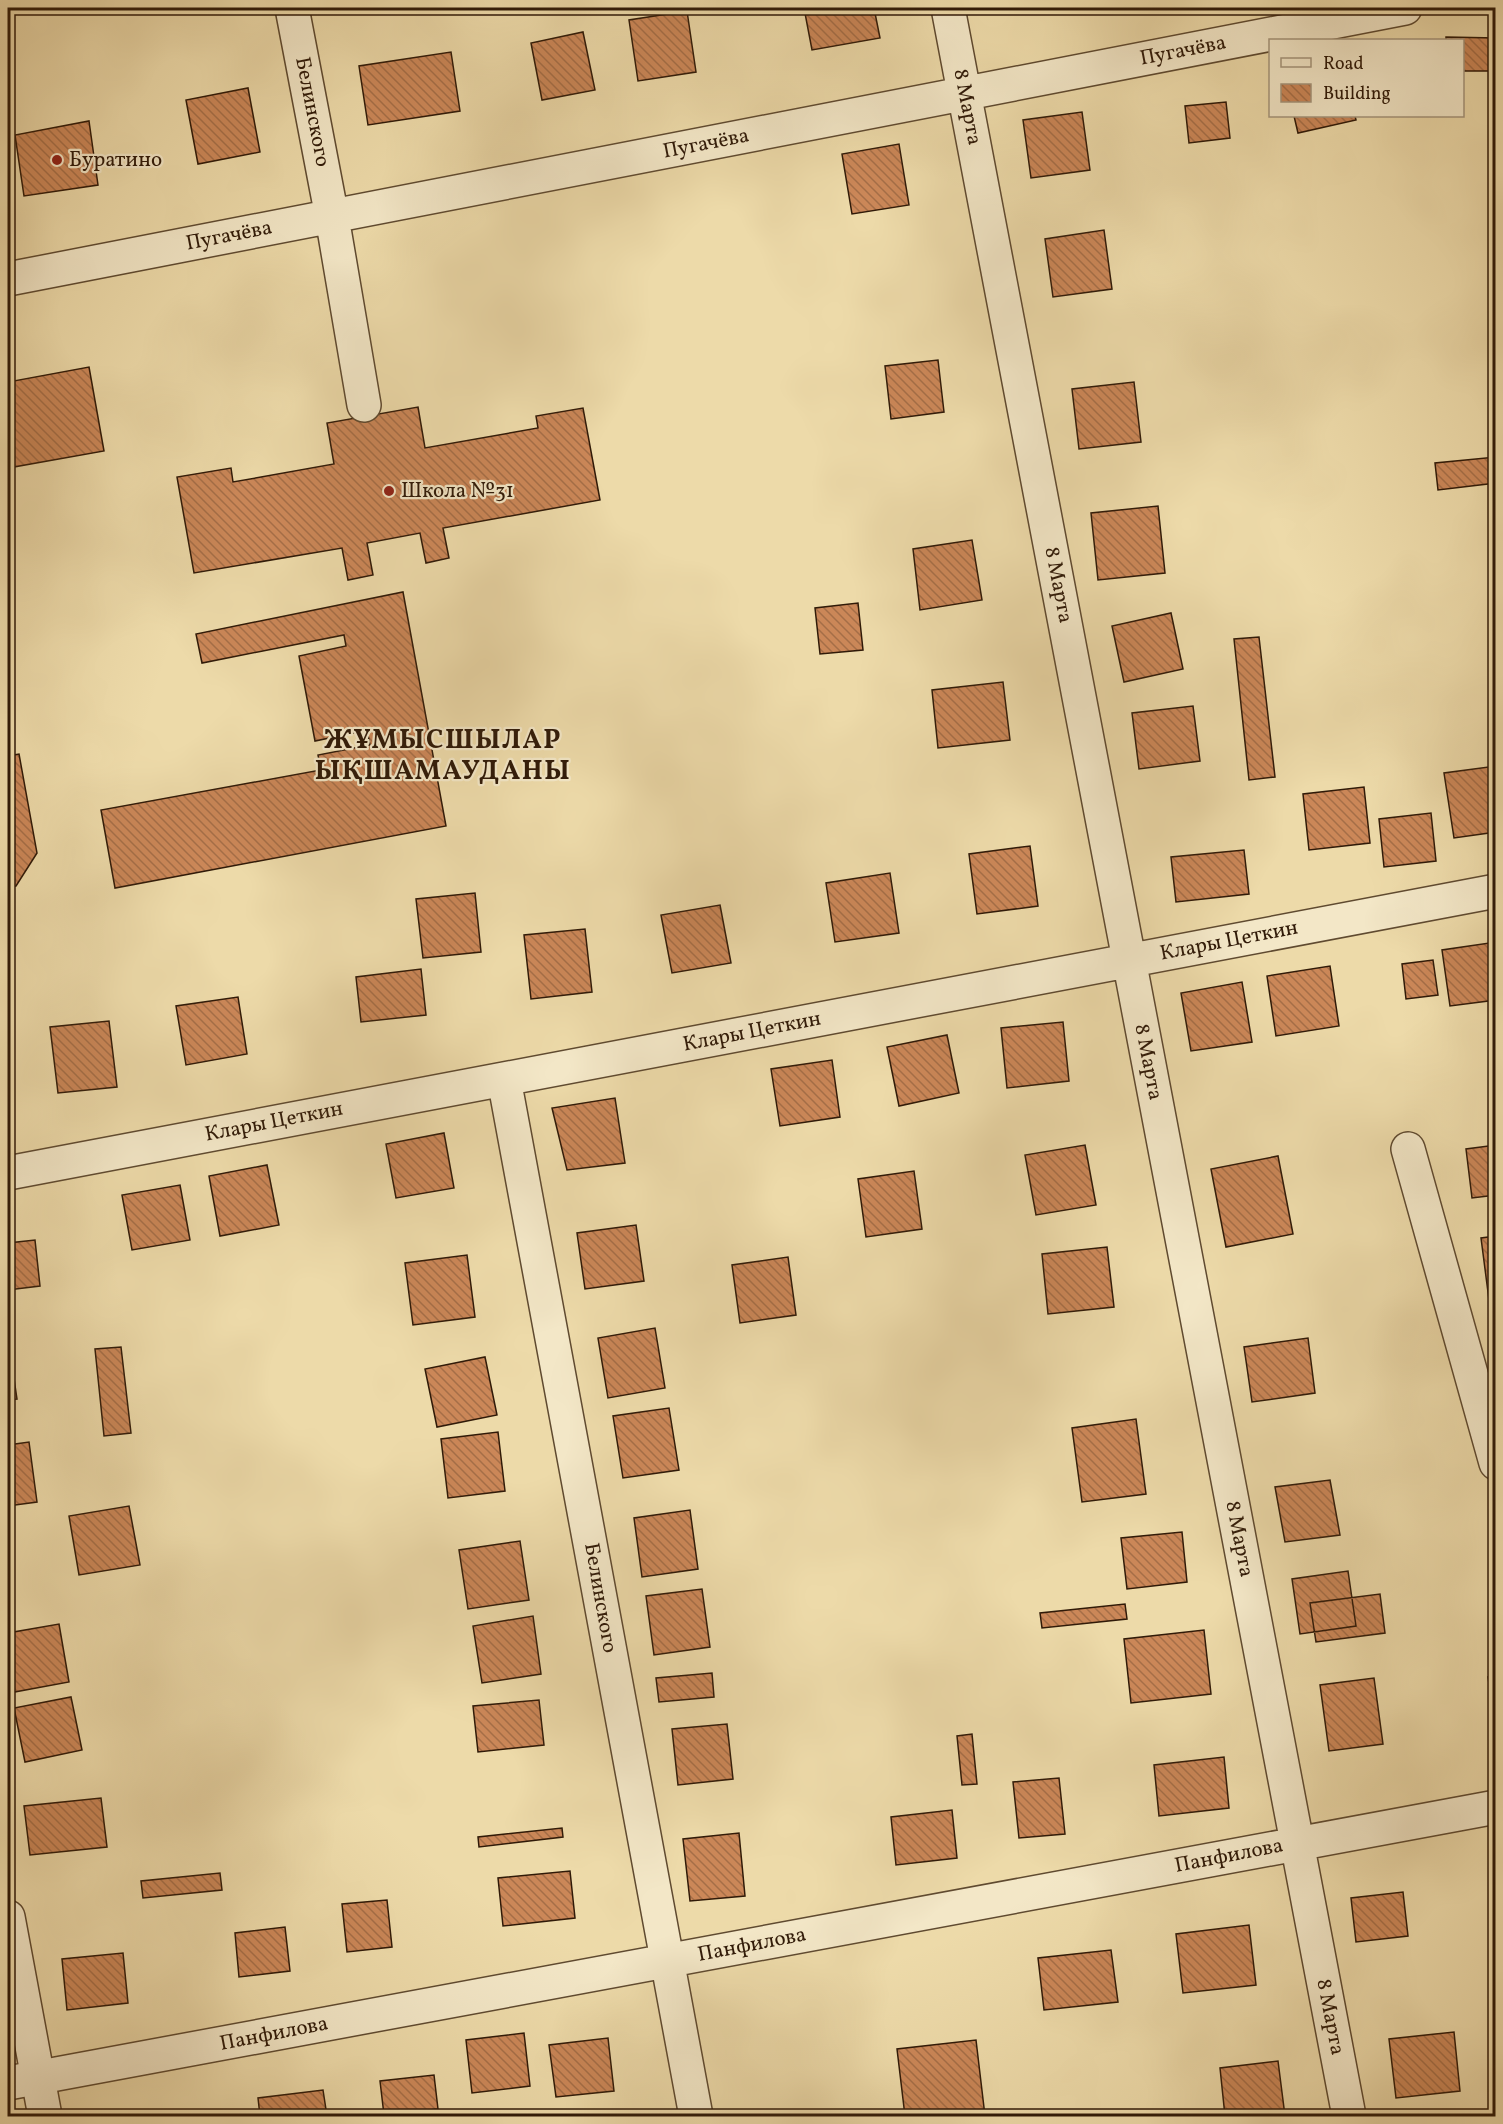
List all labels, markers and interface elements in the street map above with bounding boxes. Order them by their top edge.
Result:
street label: Пугачёва [1137,28,1229,74]
legend [1269,39,1464,117]
text: Road [1323,52,1364,77]
street label: Белинского [287,54,337,170]
street label: 8 Марта [945,66,989,148]
text: Building [1323,82,1391,107]
street label: Пугачёва [660,121,752,167]
place label: Буратино [69,146,162,175]
marker: Буратино [50,153,64,167]
street label: Пугачёва [183,213,275,259]
place label: Школа №31 [401,477,514,506]
marker: Школа №31 [382,484,396,498]
street label: 8 Марта [1036,544,1080,626]
district label: ЖҰМЫСШЫЛАР ЫҚШАМАУДАНЫ [315,722,571,791]
street label: Клары Цеткин [1157,913,1301,969]
street label: Клары Цеткин [680,1004,824,1060]
street label: 8 Марта [1126,1021,1170,1103]
street label: Клары Цеткин [202,1094,346,1150]
street label: 8 Марта [1217,1498,1261,1580]
street label: Белинского [576,1541,624,1655]
street label: Панфилова [1172,1831,1286,1881]
street label: Панфилова [695,1920,809,1970]
street label: 8 Марта [1308,1976,1352,2058]
street label: Панфилова [217,2009,331,2059]

